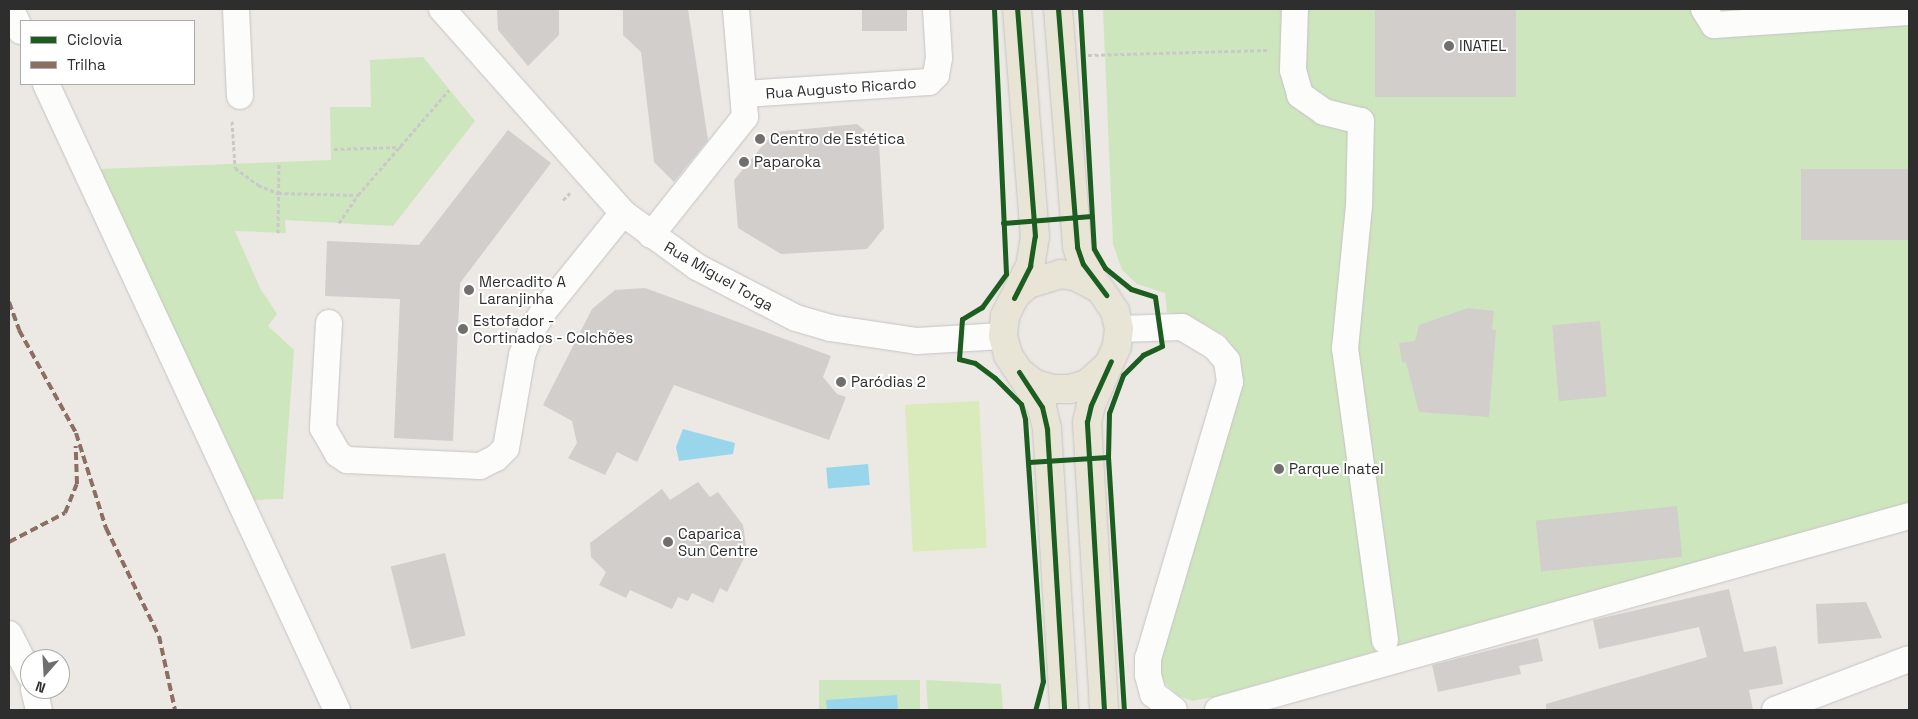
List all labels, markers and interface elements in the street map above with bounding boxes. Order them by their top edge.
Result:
legend [20,20,195,85]
text: Ciclovia [67,30,122,49]
place label: INATEL [1459,37,1506,55]
marker: INATEL [1443,40,1455,52]
text: Trilha [67,55,106,74]
street label: Rua Augusto Ricardo [765,74,917,102]
place label: Centro de Estética [770,130,905,148]
marker: Centro de Estética [754,133,766,145]
place label: Paparoka [754,153,821,171]
marker: Paparoka [738,156,750,168]
street label: Rua Miguel Torga [661,237,777,315]
place label: Mercadito A Laranjinha [479,272,566,307]
marker: Mercadito A Laranjinha [463,284,475,296]
place label: Estofador - Cortinados - Colchões [473,311,634,346]
marker: Estofador - Cortinados - Colchões [457,323,469,335]
place label: Paródias 2 [851,373,926,391]
marker: Paródias 2 [835,376,847,388]
place label: Parque Inatel [1289,460,1384,478]
marker: Parque Inatel [1273,463,1285,475]
place label: Caparica Sun Centre [678,524,758,559]
marker: Caparica Sun Centre [662,536,674,548]
north arrow [20,649,70,699]
text: N [33,677,48,697]

